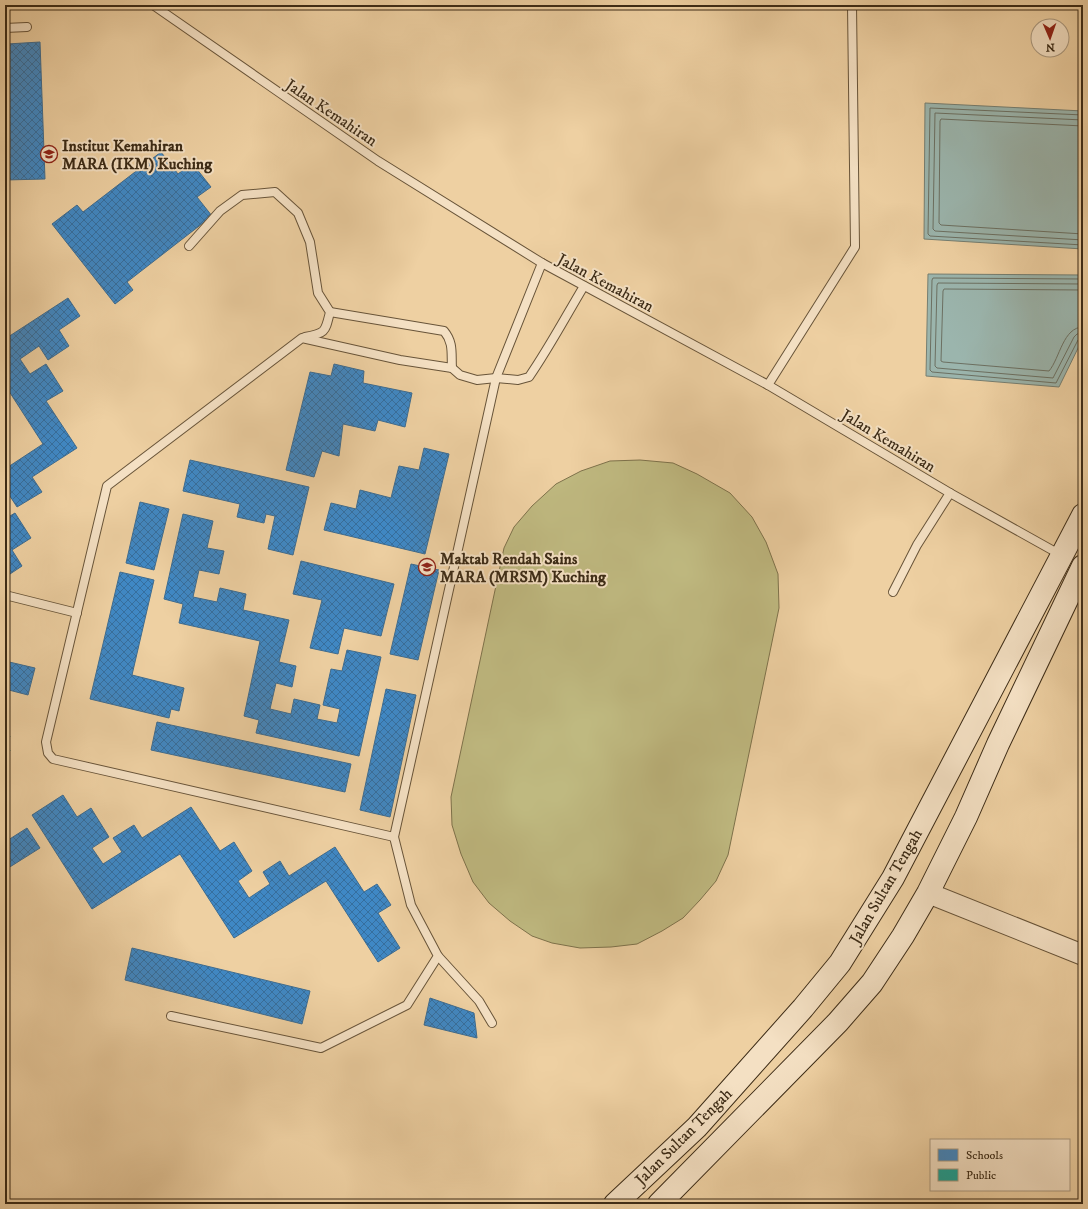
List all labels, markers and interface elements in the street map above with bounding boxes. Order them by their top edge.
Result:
north arrow [1030,18,1070,58]
text: N [1046,40,1055,54]
street label: Jalan Kemahiran [280,74,382,151]
place label: Institut Kemahiran MARA (IKM) Kuching [62,136,213,174]
school or university icon: Institut Kemahiran MARA (IKM) Kuching [39,144,59,164]
street label: Jalan Kemahiran [552,248,658,317]
street label: Jalan Kemahiran [836,404,940,477]
place label: Maktab Rendah Sains MARA (MRSM) Kuching [440,549,607,587]
school or university icon: Maktab Rendah Sains MARA (MRSM) Kuching [417,557,437,577]
street label: Jalan Sultan Tengah [844,825,927,949]
street label: Jalan Sultan Tengah [630,1084,737,1191]
legend [930,1139,1070,1191]
text: Schools [966,1148,1003,1163]
text: Public [966,1168,996,1183]

